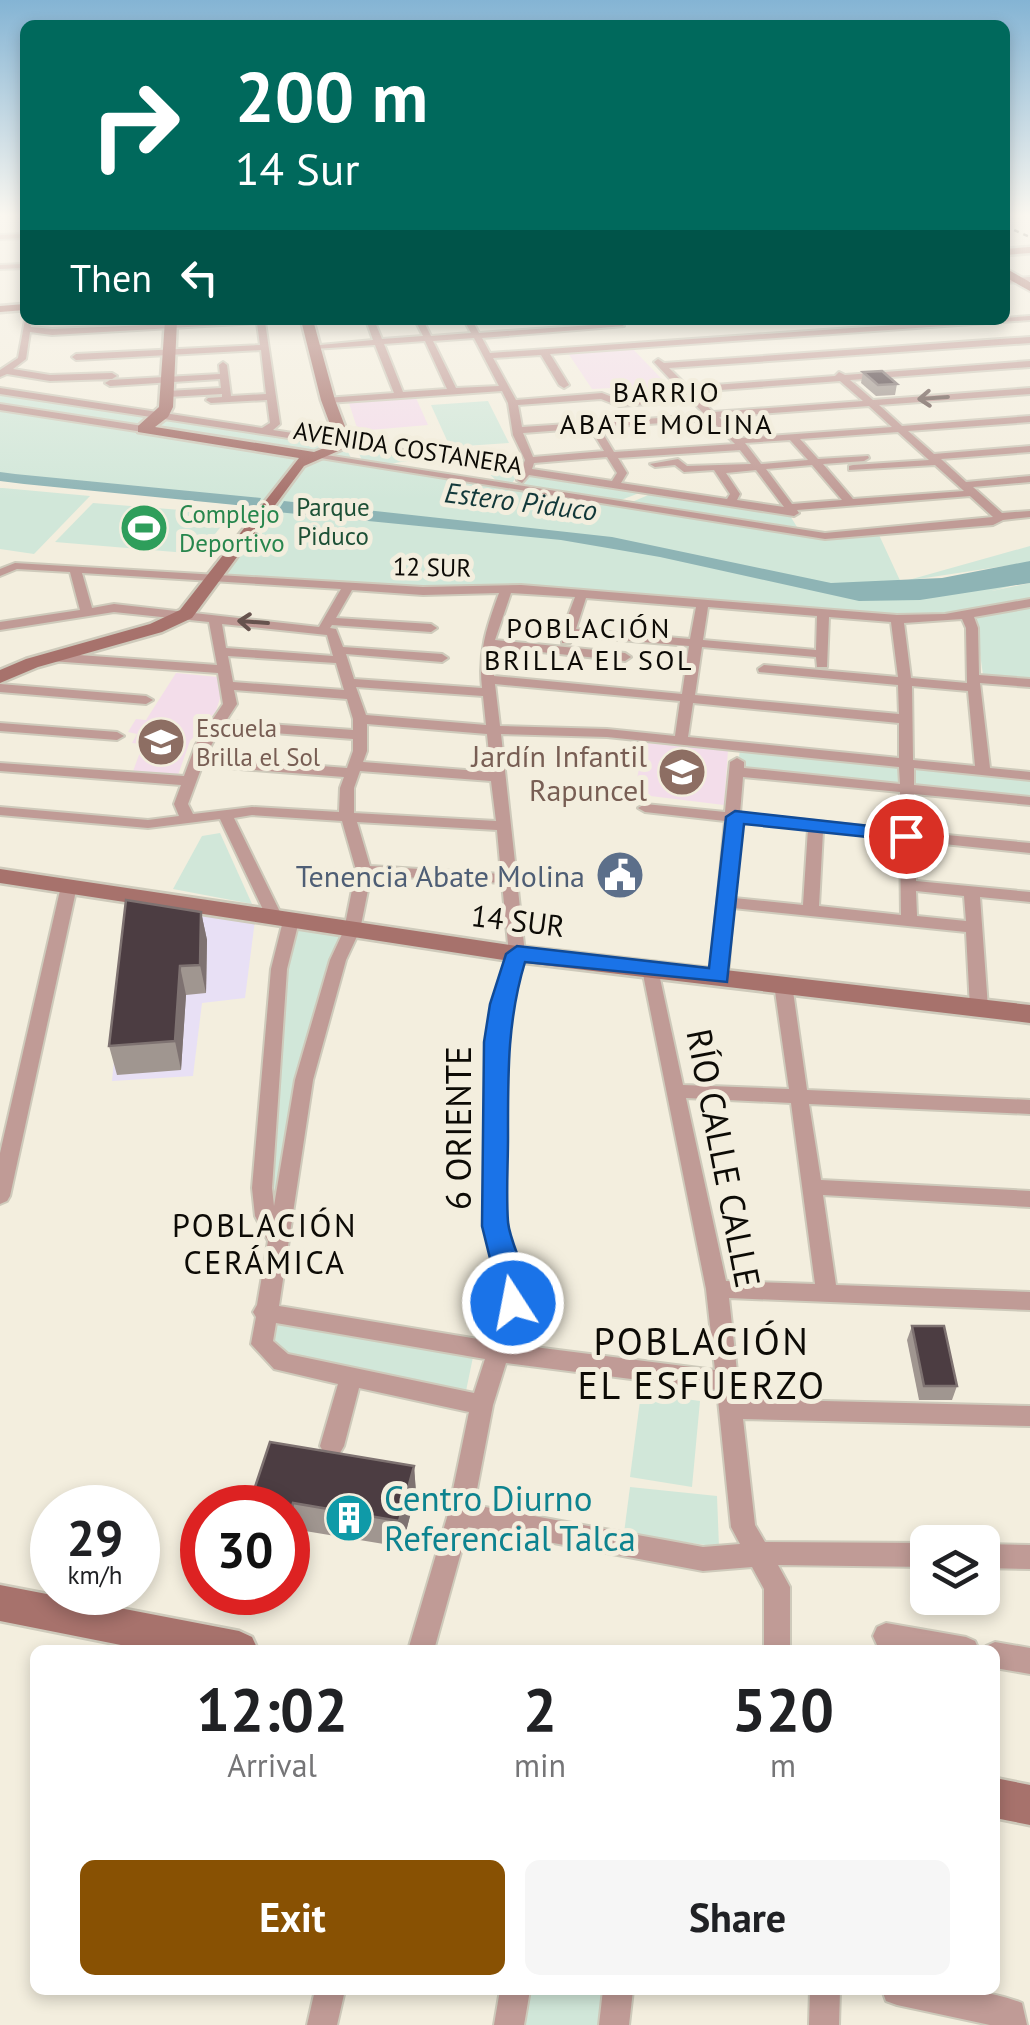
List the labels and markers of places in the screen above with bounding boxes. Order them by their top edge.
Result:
place label: Complejo Deportivo [179,498,285,559]
sports icon: Complejo Deportivo [118,502,170,554]
place label: Escuela Brilla el Sol [196,712,321,773]
school or university icon: Escuela Brilla el Sol [135,716,187,768]
place label: Jardín Infantil Rapuncel [470,736,647,809]
school or university icon: Jardín Infantil Rapuncel [656,746,708,798]
pin [864,794,949,879]
public building icon: Tenencia Abate Molina [594,849,646,901]
place label: Tenencia Abate Molina [296,856,585,895]
place label: Centro Diurno Referencial Talca [384,1475,636,1561]
building icon: Centro Diurno Referencial Talca [323,1492,375,1544]

